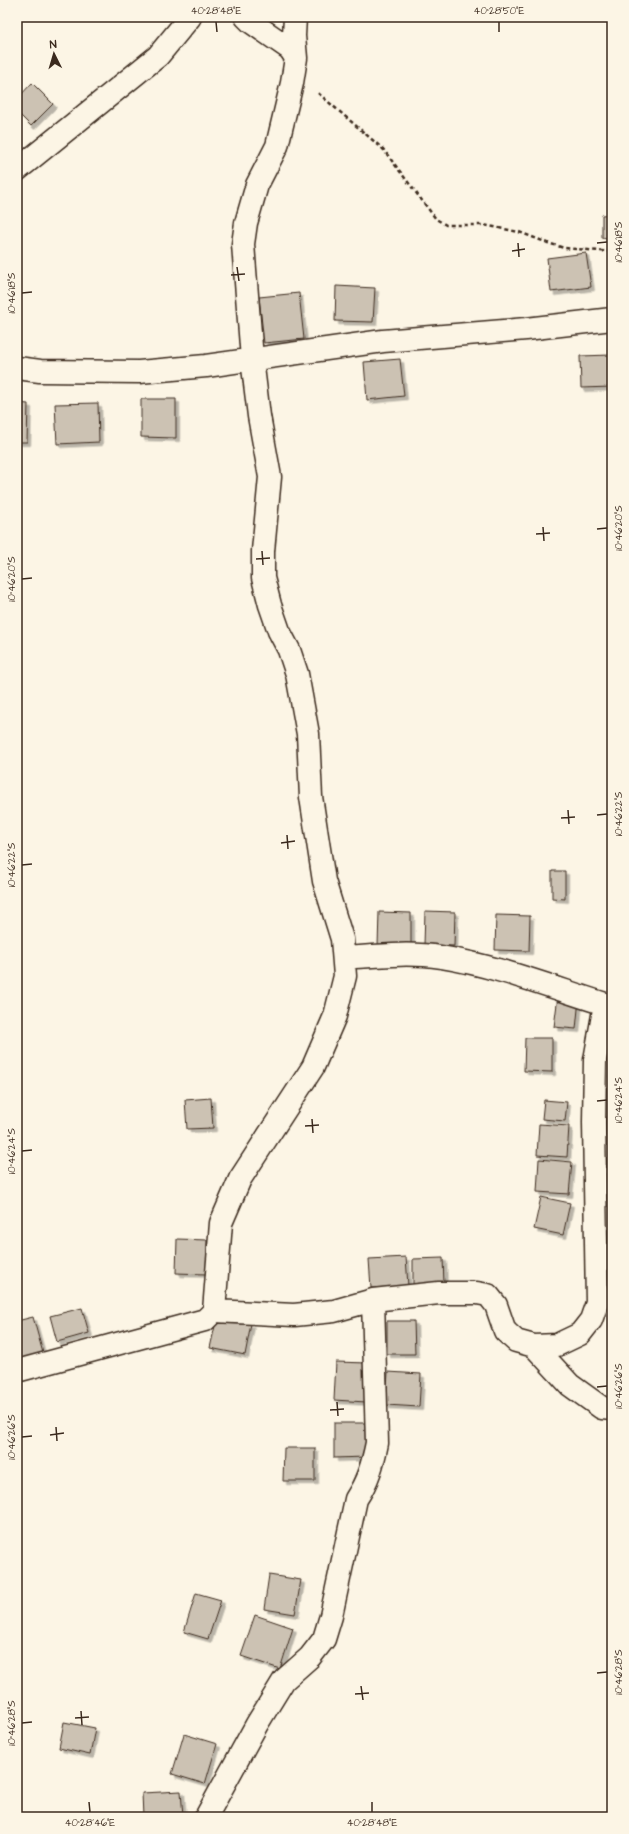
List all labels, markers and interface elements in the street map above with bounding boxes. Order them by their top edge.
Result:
text: 40°28'48"E [191,4,241,18]
text: 40°28'50"E [474,4,524,18]
north arrow [34,34,74,74]
text: N [49,37,57,52]
text: 10°46'18"S [612,221,626,263]
text: 10°46'18"S [5,272,19,314]
text: 10°46'20"S [612,505,626,551]
text: 10°46'20"S [5,556,19,602]
text: 10°46'22"S [612,791,626,836]
text: 10°46'22"S [5,842,19,887]
text: 10°46'24"S [612,1077,626,1123]
text: 10°46'24"S [5,1128,19,1174]
text: 10°46'26"S [612,1363,626,1409]
text: 10°46'26"S [5,1414,19,1460]
text: 10°46'28"S [612,1649,626,1695]
text: 10°46'28"S [5,1700,19,1746]
text: 40°28'46"E [65,1816,115,1830]
text: 40°28'48"E [347,1816,397,1830]

